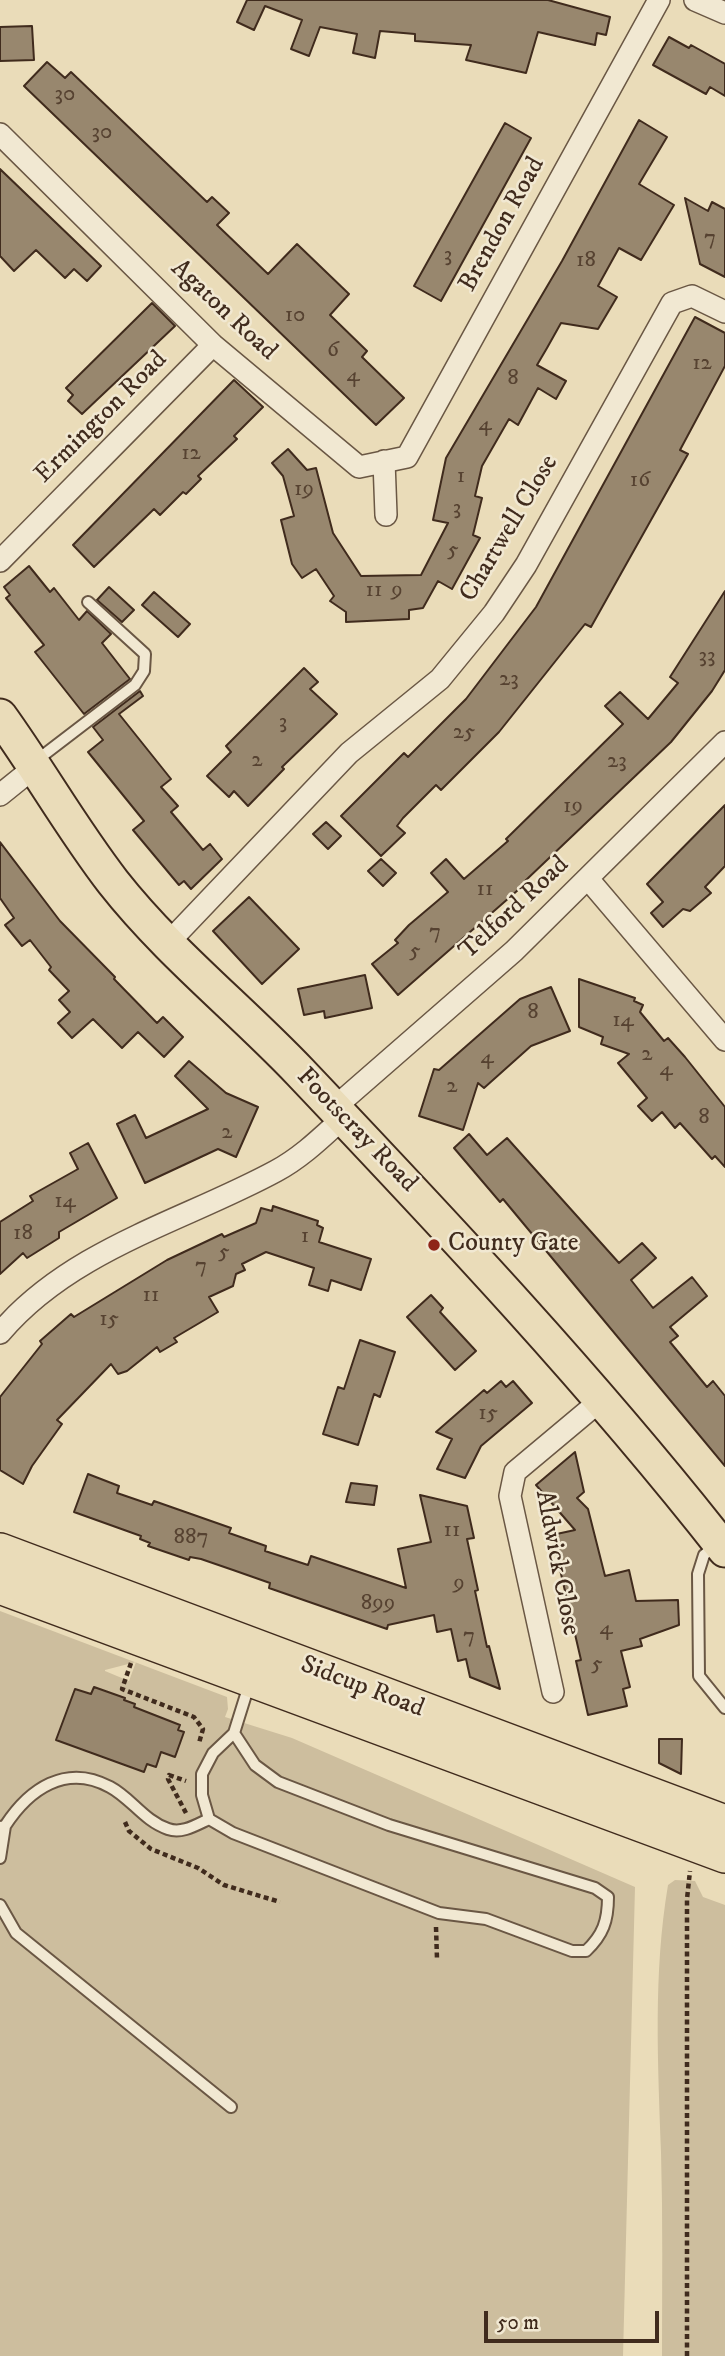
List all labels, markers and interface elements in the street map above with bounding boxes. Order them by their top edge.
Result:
house number: 30 [55,81,75,109]
house number: 30 [92,119,112,147]
street label: Brendon Road [453,152,553,298]
house number: 7 [704,225,716,253]
house number: 3 [444,242,452,270]
house number: 18 [576,247,596,275]
street label: Agaton Road [163,254,283,368]
house number: 10 [285,302,305,330]
house number: 6 [327,337,339,365]
street label: Ermington Road [29,345,175,491]
house number: 12 [692,350,712,378]
house number: 4 [346,362,360,390]
house number: 8 [507,365,519,393]
house number: 4 [478,411,492,439]
house number: 12 [181,440,201,468]
street label: Chartwell Close [454,450,566,608]
house number: 1 [457,463,465,491]
house number: 16 [630,467,650,495]
house number: 19 [294,476,314,504]
house number: 3 [453,495,461,523]
house number: 5 [447,537,459,565]
house number: 11 [366,577,382,605]
house number: 9 [391,577,403,605]
house number: 33 [698,643,716,671]
house number: 23 [499,666,519,694]
house number: 3 [279,709,287,737]
house number: 25 [453,719,475,747]
house number: 2 [251,747,263,775]
house number: 23 [607,748,627,776]
house number: 19 [563,793,583,821]
street label: Telford Road [454,850,576,968]
house number: 11 [477,876,493,904]
house number: 7 [429,919,441,947]
house number: 5 [409,938,421,966]
house number: 8 [527,999,539,1027]
house number: 14 [612,1007,634,1035]
house number: 2 [641,1041,653,1069]
house number: 4 [480,1044,494,1072]
house number: 4 [659,1056,673,1084]
street label: Footscray Road [289,1062,423,1200]
house number: 2 [446,1073,458,1101]
house number: 8 [698,1104,710,1132]
house number: 2 [221,1119,233,1147]
house number: 14 [54,1188,76,1216]
house number: 18 [13,1220,33,1248]
house number: 1 [301,1223,309,1251]
place label: County Gate [448,1229,578,1261]
marker: County Gate [426,1237,442,1253]
house number: 5 [218,1239,230,1267]
house number: 7 [195,1253,207,1281]
house number: 11 [143,1282,159,1310]
house number: 15 [99,1306,119,1334]
house number: 15 [478,1400,498,1428]
street label: Aldwick Close [527,1488,585,1638]
house number: 11 [444,1517,460,1545]
house number: 887 [173,1524,209,1552]
house number: 9 [453,1570,465,1598]
house number: 899 [361,1590,395,1618]
house number: 4 [599,1615,613,1643]
house number: 7 [463,1623,475,1651]
street label: Sidcup Road [296,1650,428,1726]
house number: 5 [591,1651,603,1679]
scale bar [487,2296,662,2340]
text: 50 m [497,2310,539,2336]

